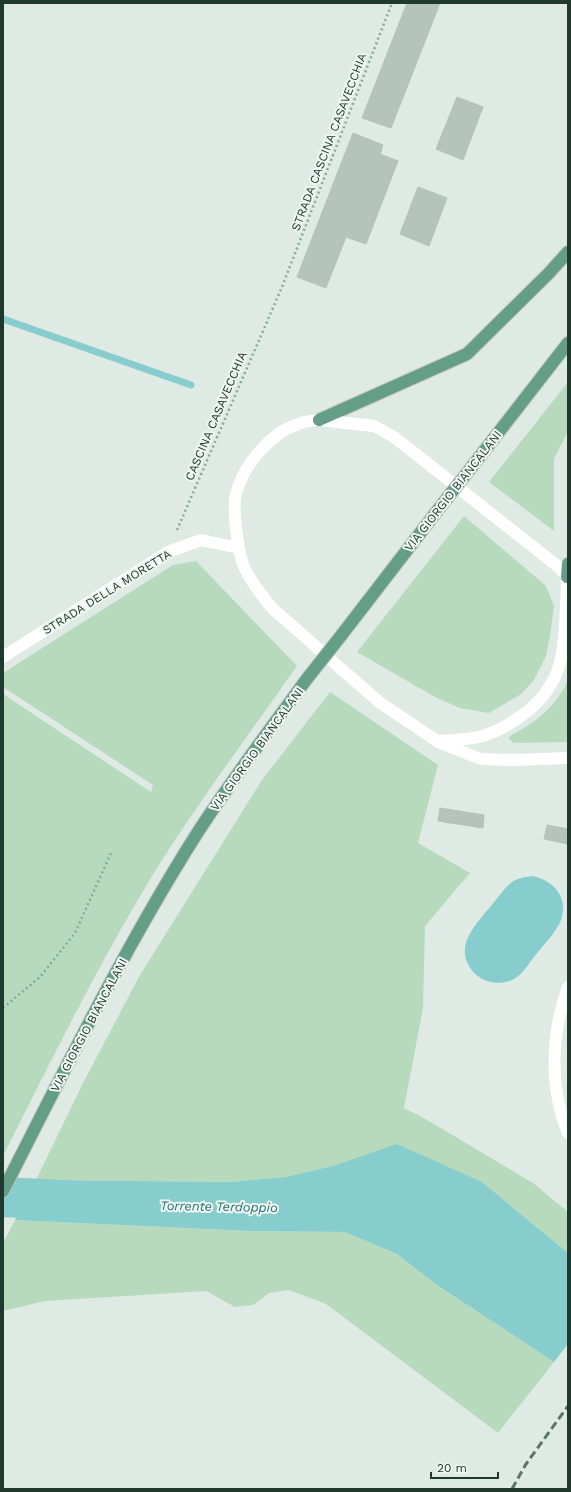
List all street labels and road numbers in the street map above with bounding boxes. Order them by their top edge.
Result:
street label: STRADA CASCINA CASAVECCHIA [289,51,369,233]
street label: CASCINA CASAVECCHIA [182,349,250,483]
street label: VIA GIORGIO BIANCALANI [402,428,504,554]
street label: STRADA DELLA MORETTA [40,547,174,637]
street label: VIA GIORGIO BIANCALANI [208,685,306,813]
street label: VIA GIORGIO BIANCALANI [48,956,130,1094]

